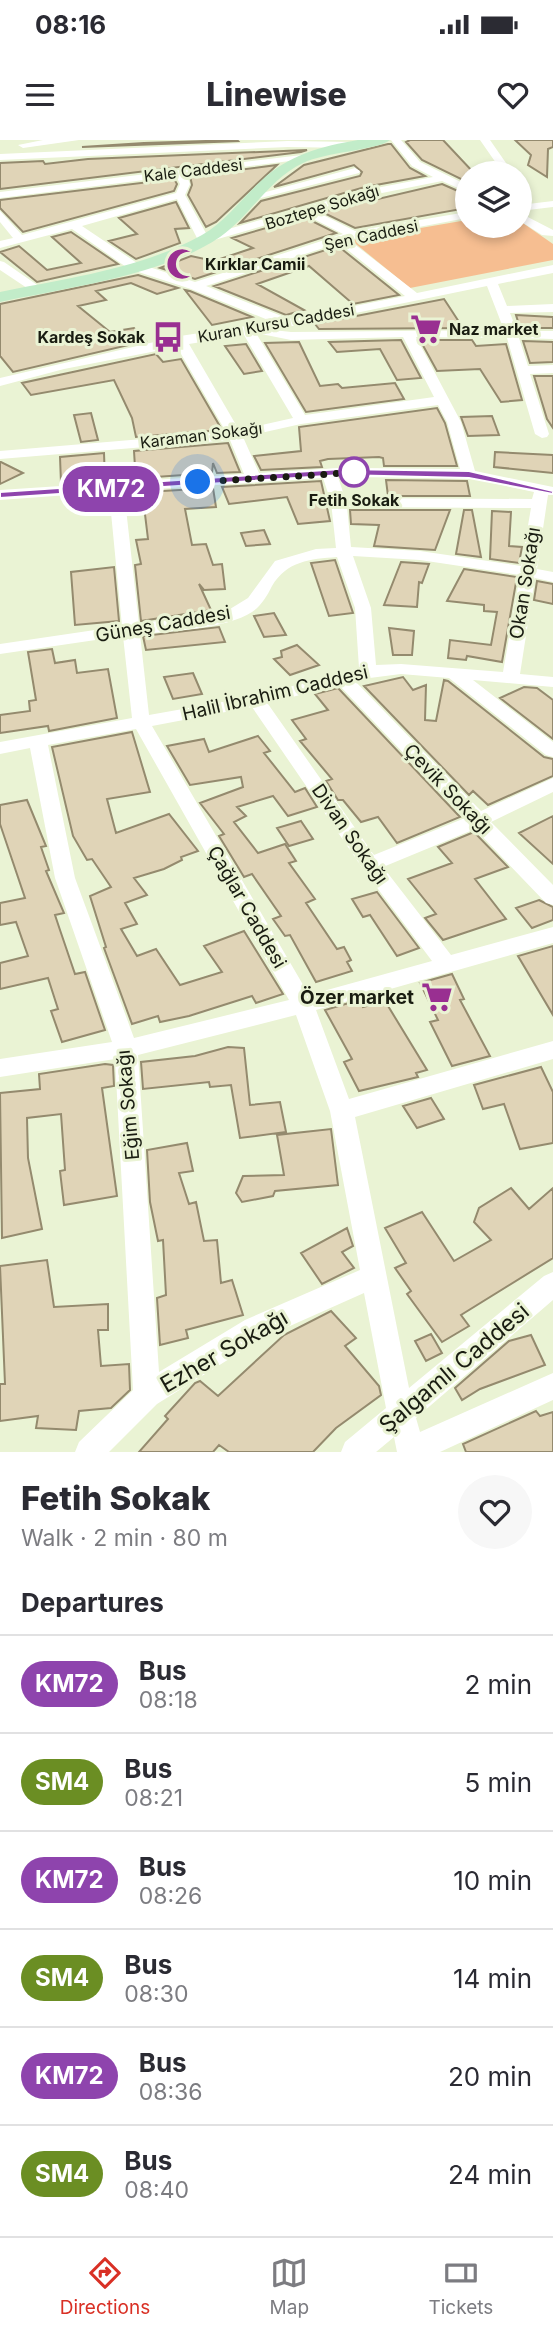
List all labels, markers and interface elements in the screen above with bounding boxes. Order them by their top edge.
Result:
text: 08:16 [35,9,106,40]
text: Linewise [206,75,347,114]
icon: menu [21,76,59,114]
icon: heart [494,76,532,114]
street label: Kale Caddesi [142,154,244,186]
map controls [455,161,532,238]
button: layers [455,161,532,238]
street label: Boztepe Sokağı [263,180,381,234]
street label: Şen Caddesi [322,215,420,255]
mosque icon: Kırklar Camii [165,247,199,281]
place label: Kırklar Camii [205,254,305,274]
street label: Kuran Kursu Caddesi [196,299,356,347]
supermarket icon: Naz market [409,312,443,346]
place label: Naz market [449,319,539,339]
bus stop icon: Kardeş Sokak [151,320,185,354]
place label: Kardeş Sokak [38,327,146,347]
street label: Karaman Sokağı [139,418,263,452]
marker: Fetih Sokak [339,457,369,487]
your location [180,464,215,499]
line badge: KM72 [62,466,160,512]
text: KM72 [77,474,145,503]
place label: Fetih Sokak [309,490,400,510]
street label: Okan Sokağı [505,525,545,641]
street label: Güneş Caddesi [94,601,232,647]
street label: Halil İbrahim Caddesi [180,660,370,726]
street label: Çevik Sokağı [399,739,497,839]
street label: Divan Sokağı [307,779,393,889]
street label: Çağlar Caddesi [203,842,291,972]
supermarket icon: Özer market [420,980,454,1014]
place label: Özer market [300,986,414,1009]
street label: Eğim Sokağı [112,1049,144,1161]
street label: Şalgamlı Caddesi [373,1297,535,1439]
street label: Ezher Sokağı [155,1303,293,1399]
button: heart [458,1475,532,1549]
text: Fetih Sokak [21,1478,210,1518]
text: Walk · 2 min · 80 m [21,1524,228,1552]
text: Departures [21,1587,164,1618]
text: Bus [139,1655,187,1686]
text: KM72 [35,1669,104,1698]
text: 2 min [464,1669,532,1700]
text: 08:18 [139,1686,198,1714]
text: Bus [124,1753,172,1784]
text: SM4 [35,1767,89,1796]
text: 5 min [464,1767,532,1798]
text: 08:21 [124,1784,183,1812]
text: Bus [139,1851,187,1882]
text: KM72 [35,1865,104,1894]
text: 10 min [453,1865,532,1896]
text: 08:26 [139,1882,202,1910]
text: Bus [124,1949,172,1980]
text: SM4 [35,1963,89,1992]
text: 14 min [453,1963,532,1994]
text: 08:30 [124,1980,188,2008]
text: Bus [139,2047,187,2078]
text: KM72 [35,2061,104,2090]
text: 20 min [448,2061,532,2092]
text: 08:36 [139,2078,203,2106]
text: Bus [124,2145,172,2176]
text: SM4 [35,2159,89,2188]
text: 24 min [448,2159,532,2190]
text: 08:40 [124,2176,189,2204]
tab: Directions [60,2254,150,2319]
tab: Map [270,2254,309,2319]
tab: Tickets [428,2254,493,2319]

